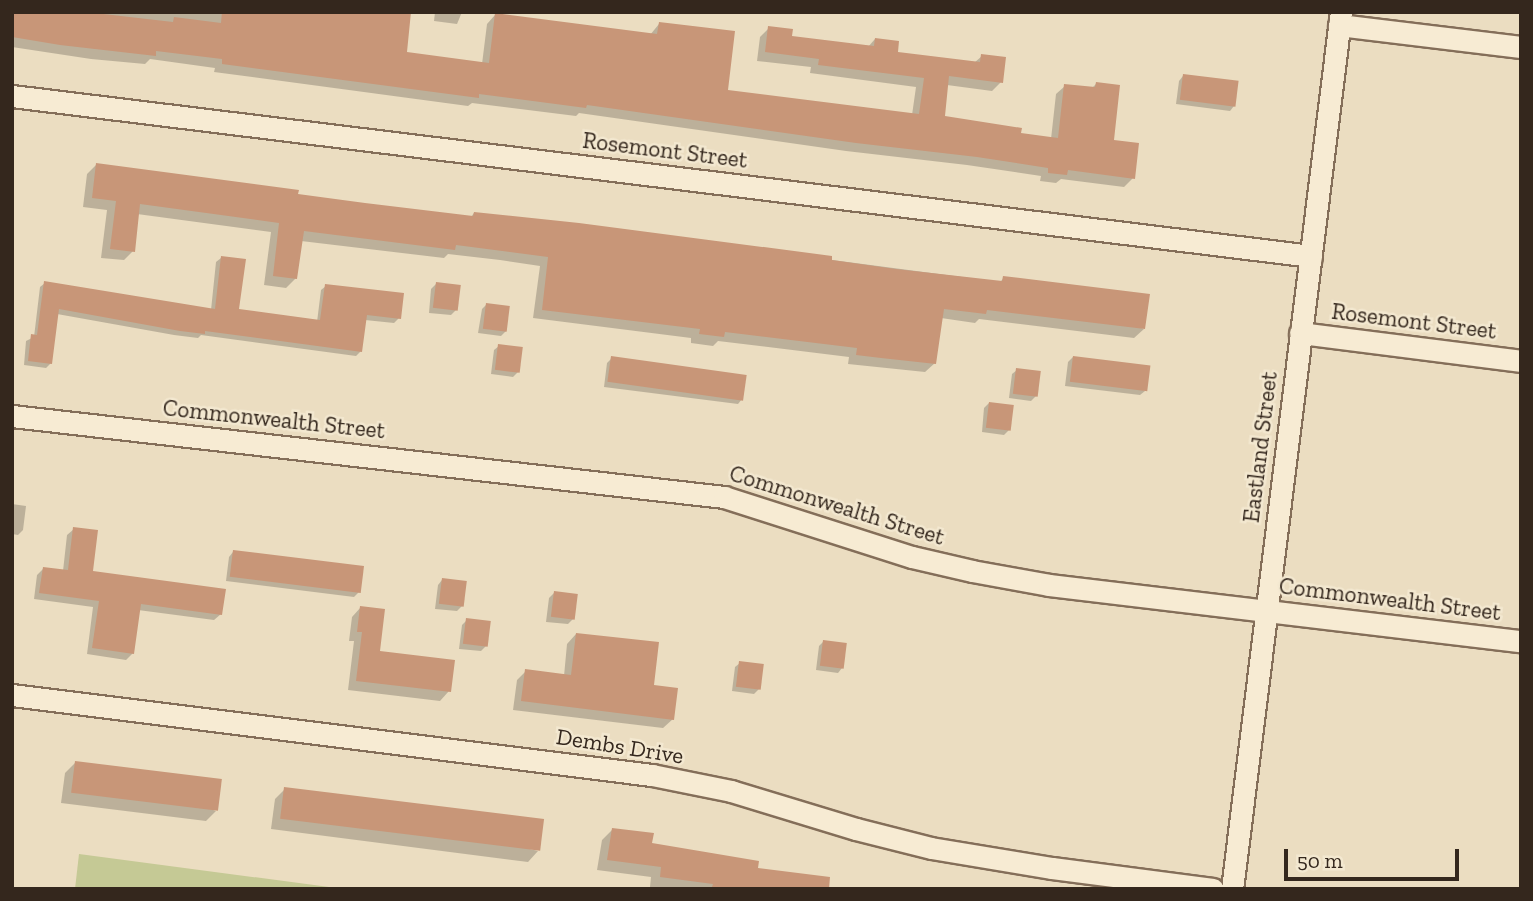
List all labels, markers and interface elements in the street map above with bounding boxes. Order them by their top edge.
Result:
street label: Rosemont Street [581,126,749,174]
street label: Rosemont Street [1330,297,1498,345]
street label: Eastland Street [1237,370,1283,524]
street label: Commonwealth Street [161,394,387,444]
street label: Commonwealth Street [726,459,948,551]
street label: Commonwealth Street [1277,572,1503,626]
street label: Dembs Drive [554,722,686,770]
scale bar [1288,834,1463,878]
text: 50 m [1297,848,1343,873]

